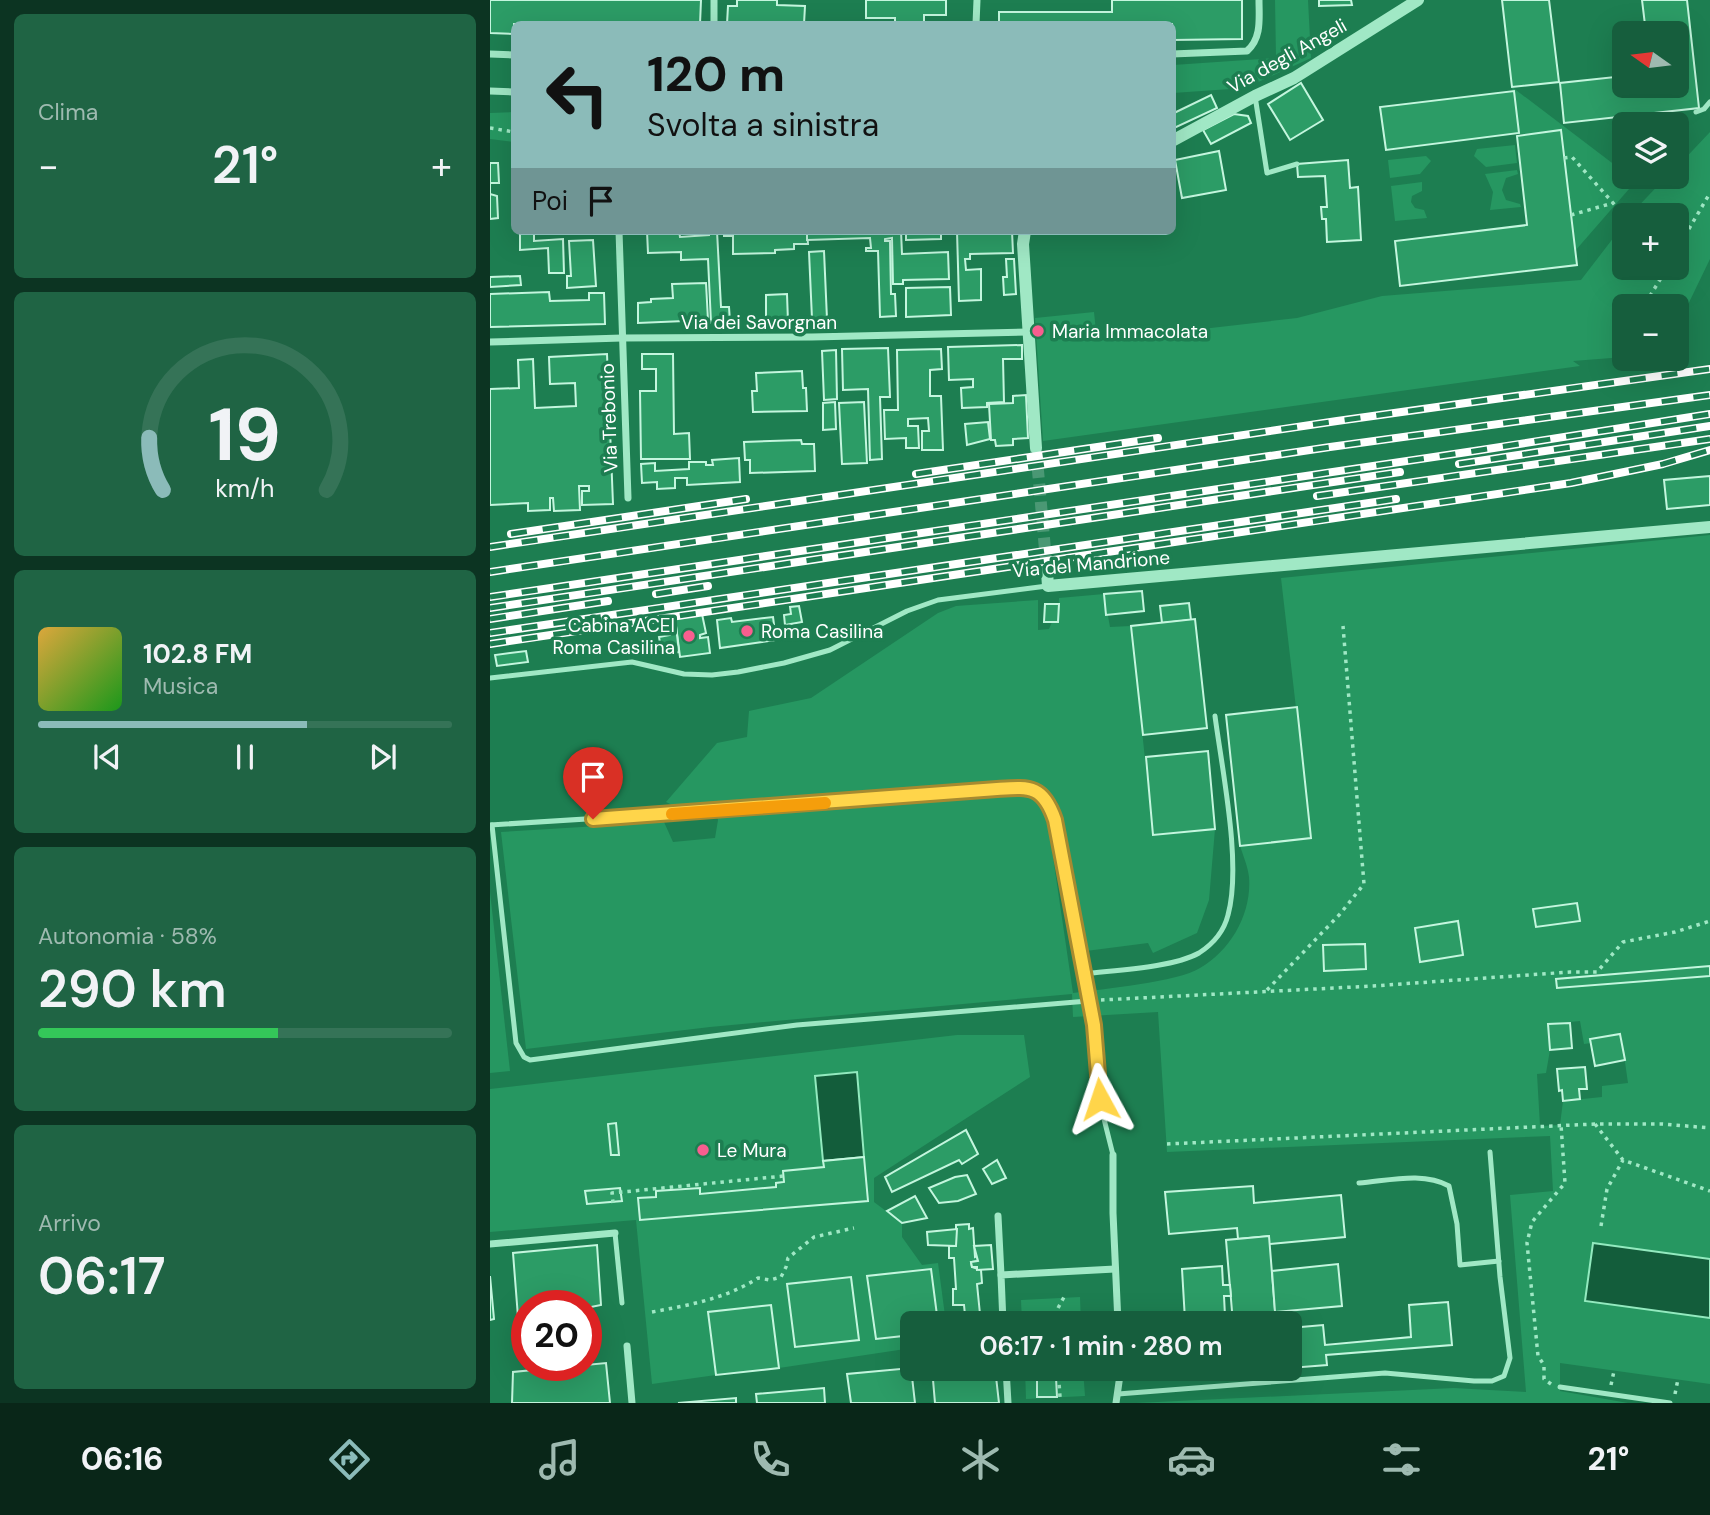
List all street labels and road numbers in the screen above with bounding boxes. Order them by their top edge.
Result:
street label: Via degli Angeli [1223,13,1351,99]
street label: Via dei Savorgnan [681,310,837,335]
street label: Via Trebonio [595,363,623,473]
street label: Via del Mandrione [1011,545,1171,583]

